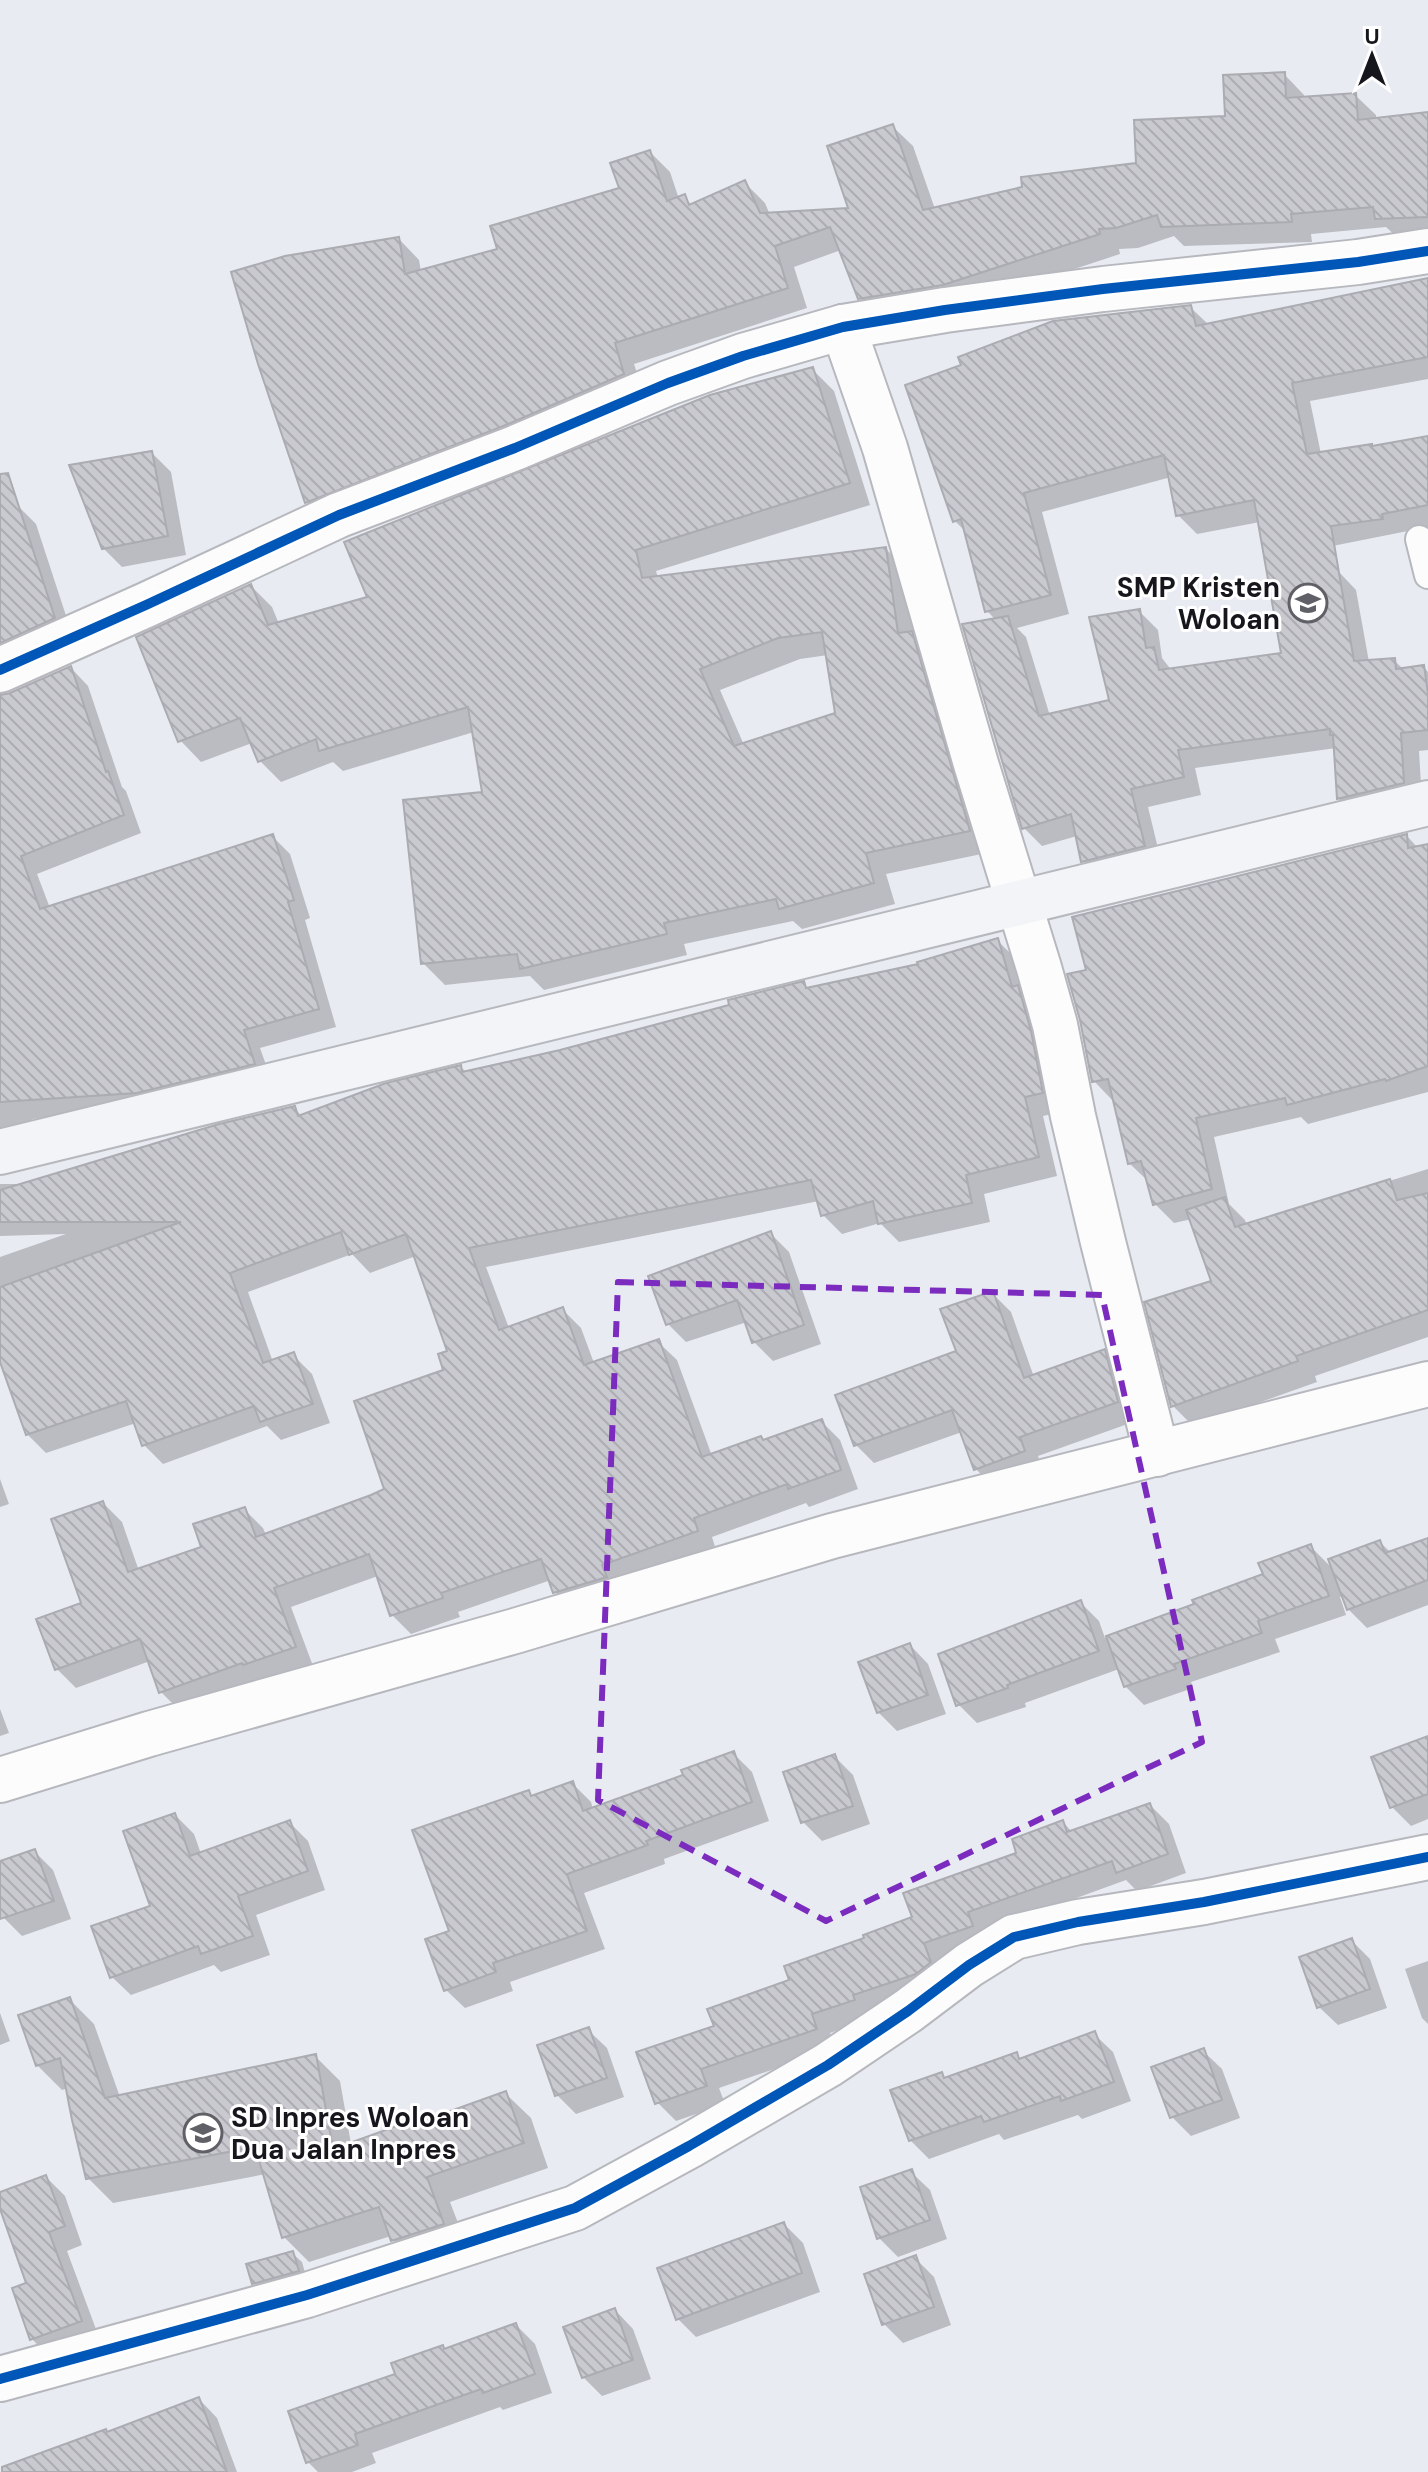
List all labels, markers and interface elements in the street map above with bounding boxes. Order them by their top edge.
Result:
north arrow [1332,16,1412,96]
text: U [1364,22,1380,51]
place label: SMP Kristen Woloan [1117,569,1280,638]
school or university icon: SMP Kristen Woloan [1287,582,1329,624]
place label: SD Inpres Woloan Dua Jalan Inpres [231,2099,469,2168]
school or university icon: SD Inpres Woloan Dua Jalan Inpres [182,2112,224,2154]

